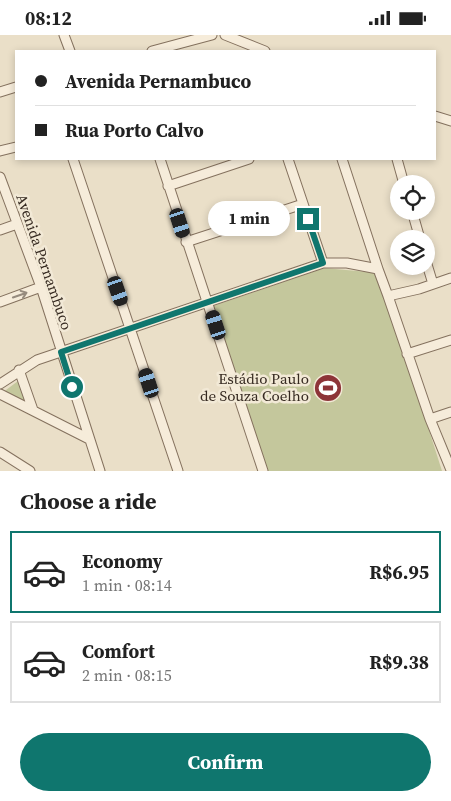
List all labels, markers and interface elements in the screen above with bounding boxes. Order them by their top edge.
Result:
text: 08:12 [25,5,72,31]
text: Avenida Pernambuco [65,68,251,94]
text: Rua Porto Calvo [65,117,204,143]
map controls [390,175,435,275]
button: locate [390,175,435,220]
street label: Avenida Pernambuco [11,191,78,333]
callout: 1 min [208,201,290,237]
car [168,206,191,240]
text: 1 min [228,207,270,229]
route end [297,208,319,230]
button: layers [390,230,435,275]
car [106,274,129,308]
one-way arrow [12,289,28,299]
car [204,308,227,342]
car [137,366,160,400]
place label: Estádio Paulo de Souza Coelho [200,368,309,406]
sports icon: Estádio Paulo de Souza Coelho [313,373,343,403]
route start [61,376,83,398]
text: Choose a ride [20,486,157,516]
text: Economy [82,548,163,574]
icon: car [22,550,67,595]
text: R$6.95 [369,559,429,585]
text: 1 min · 08:14 [82,574,172,596]
text: Comfort [82,638,155,664]
icon: car [22,640,67,685]
text: R$9.38 [369,649,429,675]
text: 2 min · 08:15 [82,664,172,686]
button: Confirm [20,733,431,791]

